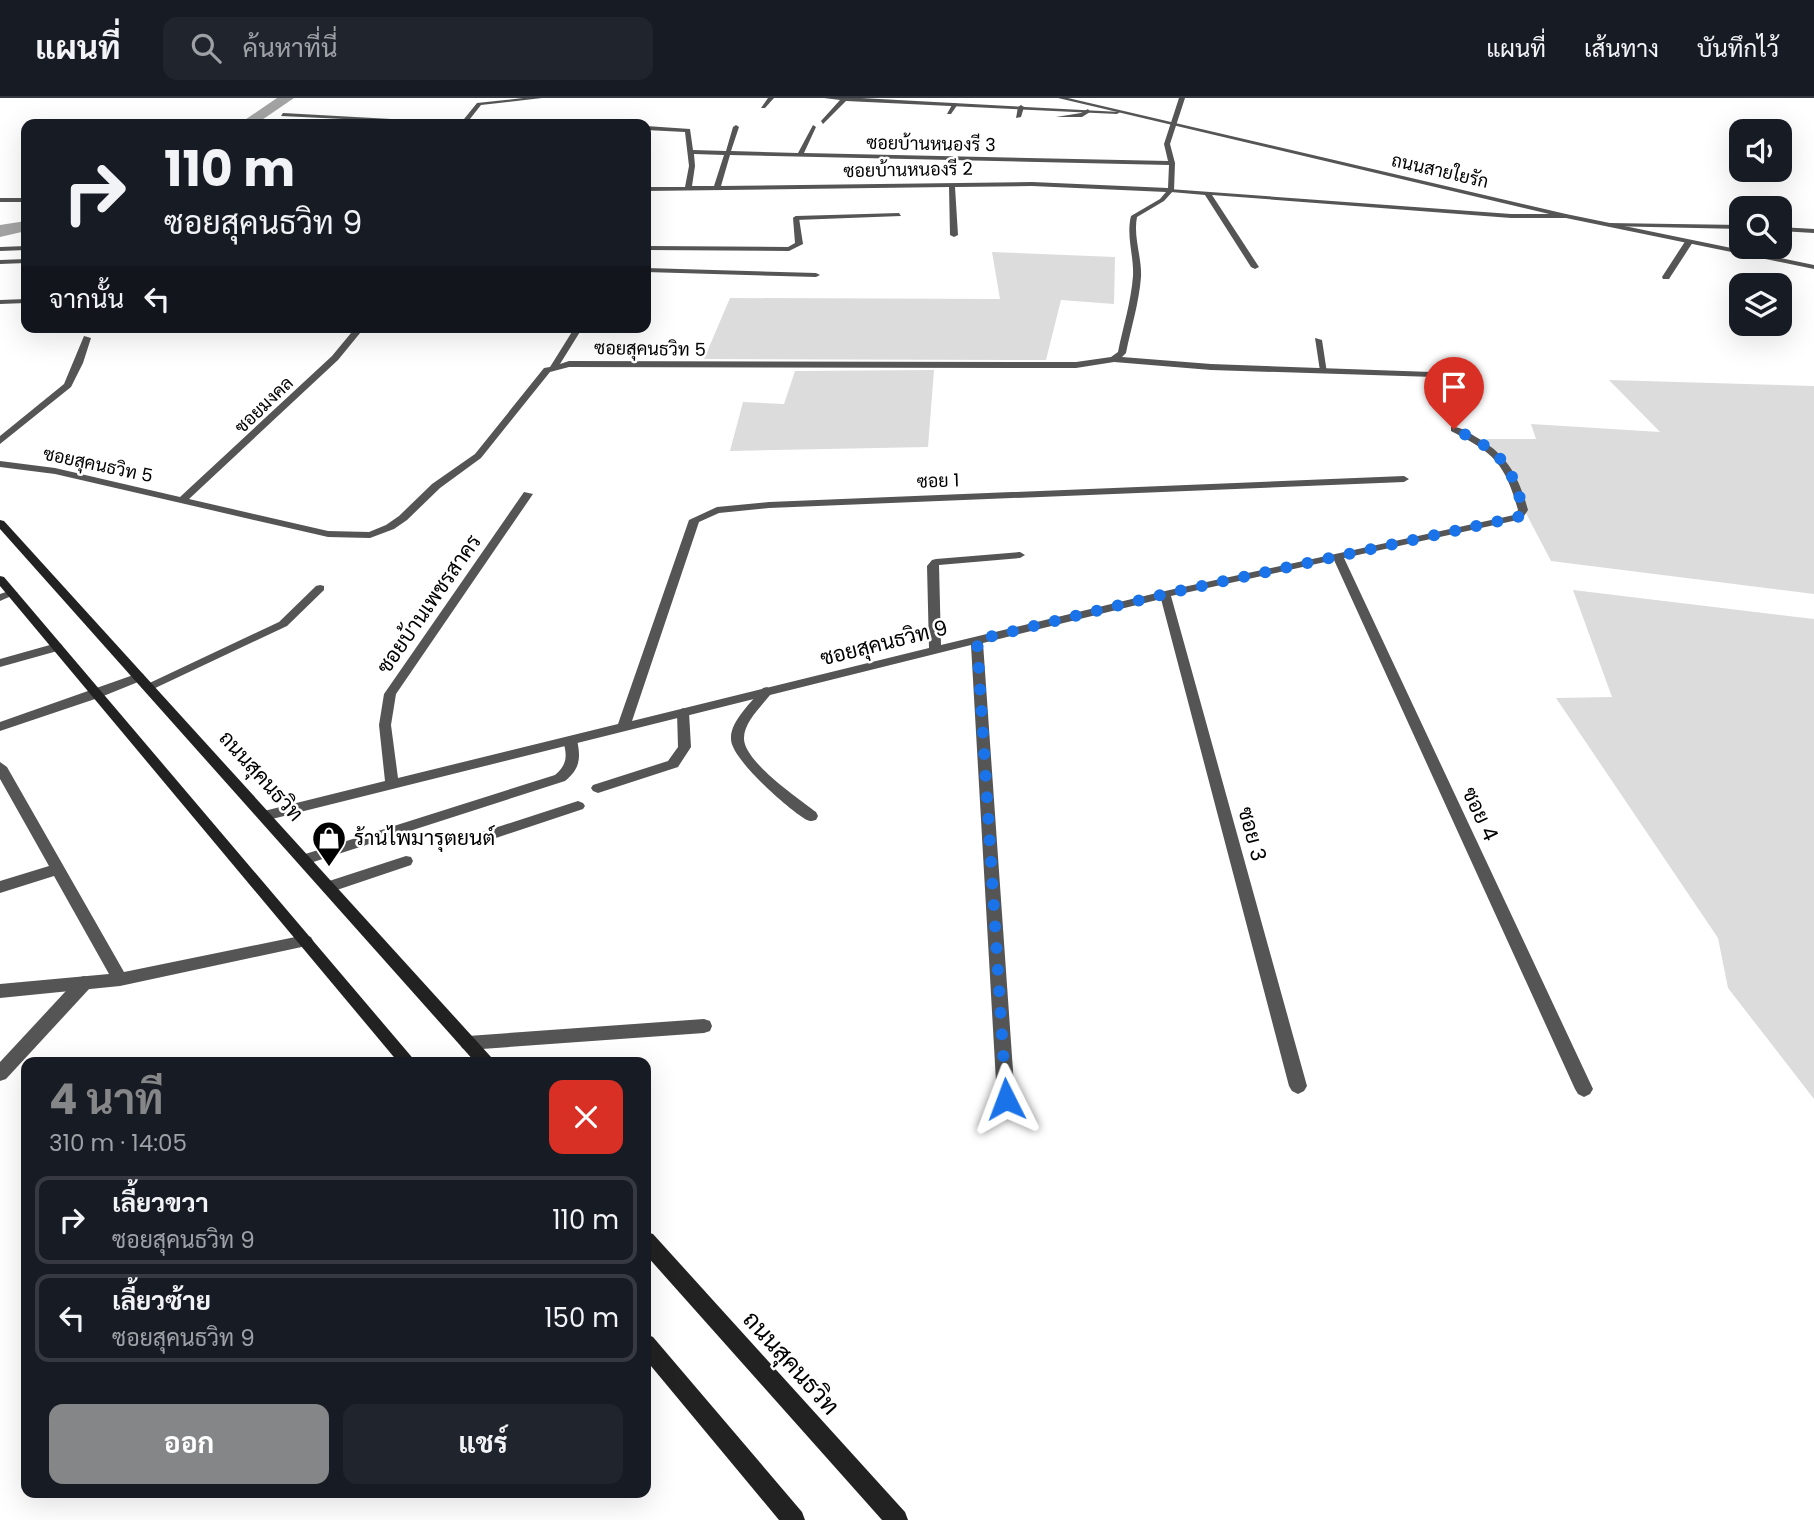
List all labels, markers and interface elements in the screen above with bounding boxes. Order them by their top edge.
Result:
search box [163,17,653,80]
text: แผนที่ [35,24,121,71]
icon: search [187,29,225,67]
text: ค้นหาที่นี่ [243,30,338,66]
text: แผนที่ [1486,32,1546,65]
text: เส้นทาง [1584,32,1659,65]
text: บันทึกไว้ [1697,32,1779,65]
map controls [1729,119,1792,336]
button: sound [1729,119,1792,182]
street label: ซอยบ้านหนองรี 3 [866,130,996,157]
text: 110 m [164,135,295,203]
icon: right [49,147,140,238]
street label: ถนนสายใยรัก [1389,147,1491,194]
street label: ซอยบ้านหนองรี 2 [843,156,973,183]
button: search [1729,196,1792,259]
text: ซอยสุคนธวิท 9 [164,200,363,245]
button: layers [1729,273,1792,336]
icon: left [138,280,176,318]
text: จากนั้น [49,281,124,317]
street label: ซอยสุคนธวิท 5 [594,335,706,362]
pin [1424,357,1484,429]
icon: arrive [1435,368,1473,406]
street label: ซอยมงคล [229,370,298,439]
street label: ซอยสุคนธวิท 5 [41,441,155,488]
street label: ซอย 1 [916,467,960,494]
street label: ซอยบ้านเพชรสาคร [370,528,488,679]
street label: ซอยสุคนธวิท 9 [817,613,951,672]
street label: ถนนสุคนธวิท [213,724,310,827]
street label: ซอย 4 [1455,782,1505,845]
street label: ซอย 3 [1231,803,1274,864]
shop icon: ร้านไพมารุตยนต์ [310,819,348,868]
place label: ร้านไพมารุตยนต์ [354,823,495,852]
position arrow [969,1062,1043,1136]
text: 4 นาที [49,1070,164,1129]
button: close [549,1080,623,1154]
text: 310 m · 14:05 [49,1127,187,1159]
text: เลี้ยวขวา [112,1185,209,1221]
icon: right [53,1201,91,1239]
text: 110 m [552,1202,619,1238]
text: ซอยสุคนธวิท 9 [112,1224,255,1256]
text: เลี้ยวซ้าย [112,1283,211,1319]
icon: left [53,1299,91,1337]
text: 150 m [544,1300,619,1336]
street label: ถนนสุคนธวิท [736,1304,847,1422]
text: ซอยสุคนธวิท 9 [112,1322,255,1354]
button: ออก [49,1404,329,1484]
button: แชร์ [343,1404,623,1484]

